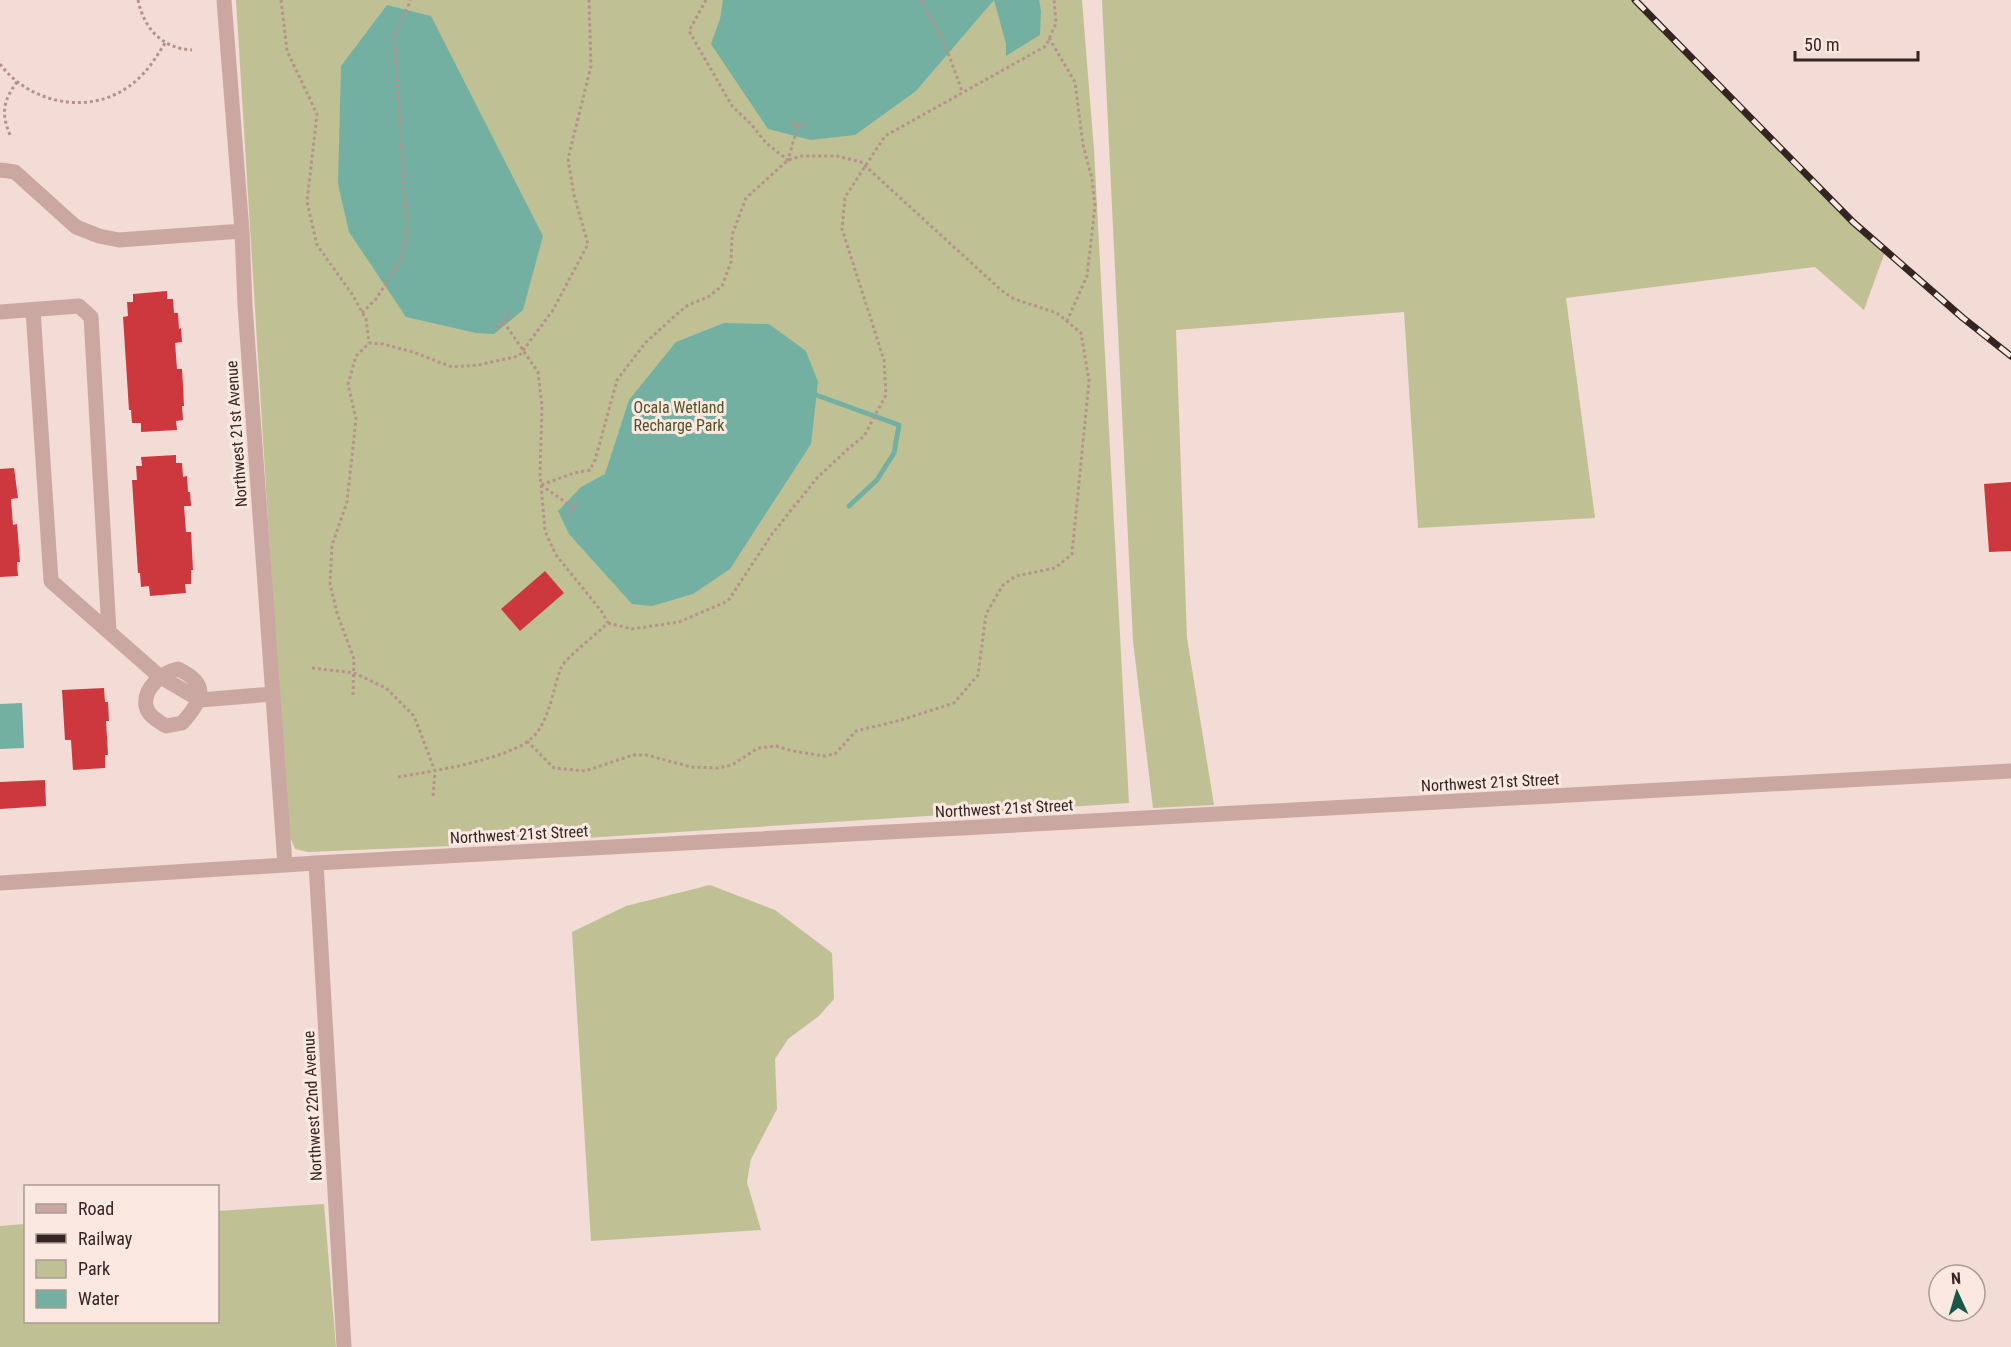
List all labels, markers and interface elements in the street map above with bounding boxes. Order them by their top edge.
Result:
scale bar [1795,24,1918,62]
text: 50 m [1804,34,1839,55]
street label: Northwest 21st Avenue [222,360,251,508]
park label: Ocala Wetland Recharge Park [633,398,725,435]
street label: Northwest 21st Street [1420,769,1560,796]
street label: Northwest 21st Street [934,795,1074,822]
street label: Northwest 21st Street [449,821,589,848]
street label: Northwest 22nd Avenue [299,1030,326,1182]
legend [24,1185,219,1323]
text: Road [78,1198,114,1219]
text: Railway [78,1228,133,1249]
text: Park [78,1258,110,1279]
north arrow [1927,1263,1987,1323]
text: N [1950,1269,1962,1288]
text: Water [78,1288,120,1309]

